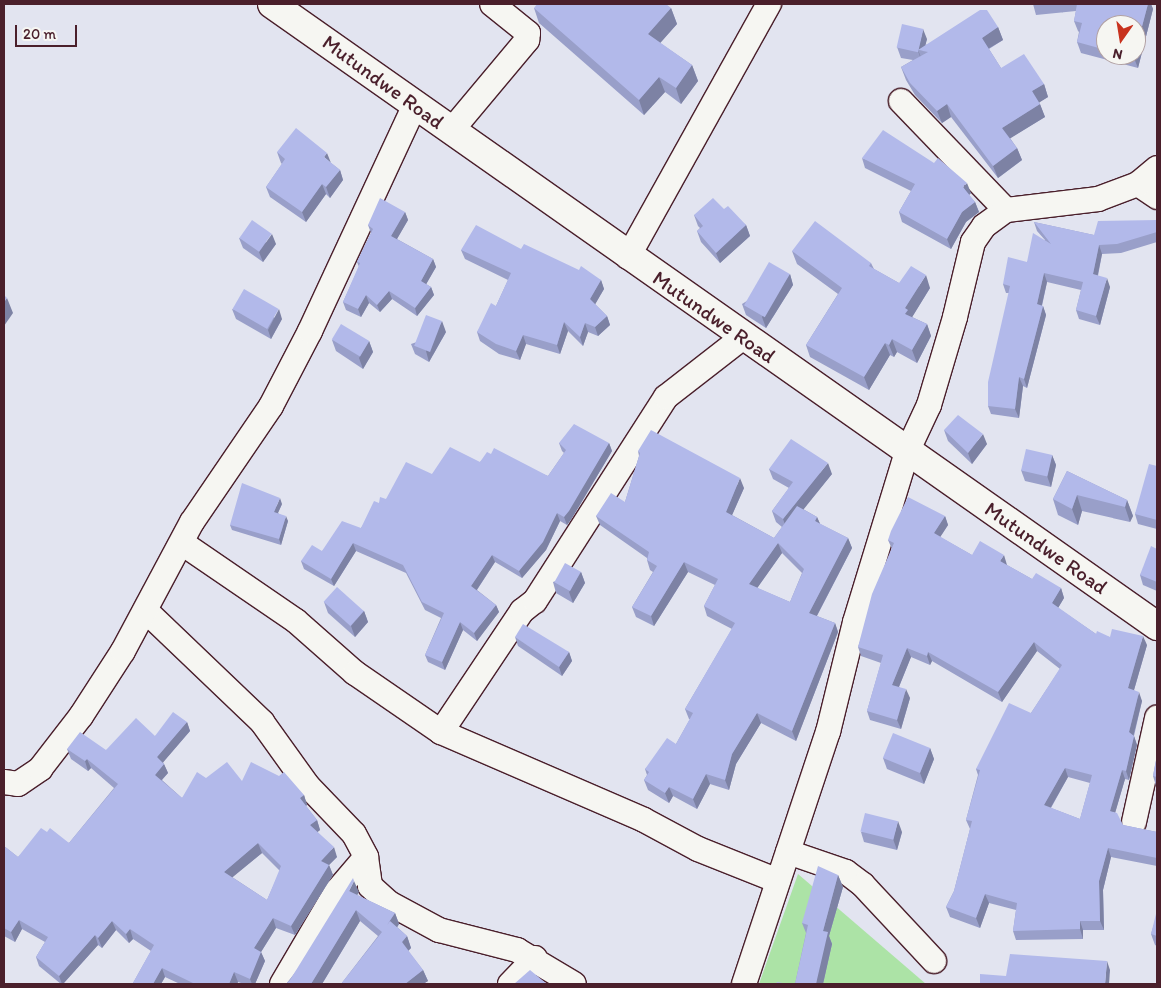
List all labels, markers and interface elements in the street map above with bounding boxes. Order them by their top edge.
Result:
scale bar [18,15,80,47]
north arrow [1096,15,1146,65]
text: 20 m [23,25,56,43]
street label: Mutundwe Road [317,29,449,135]
text: N [1111,45,1124,63]
street label: Mutundwe Road [648,265,780,369]
street label: Mutundwe Road [980,496,1112,600]

